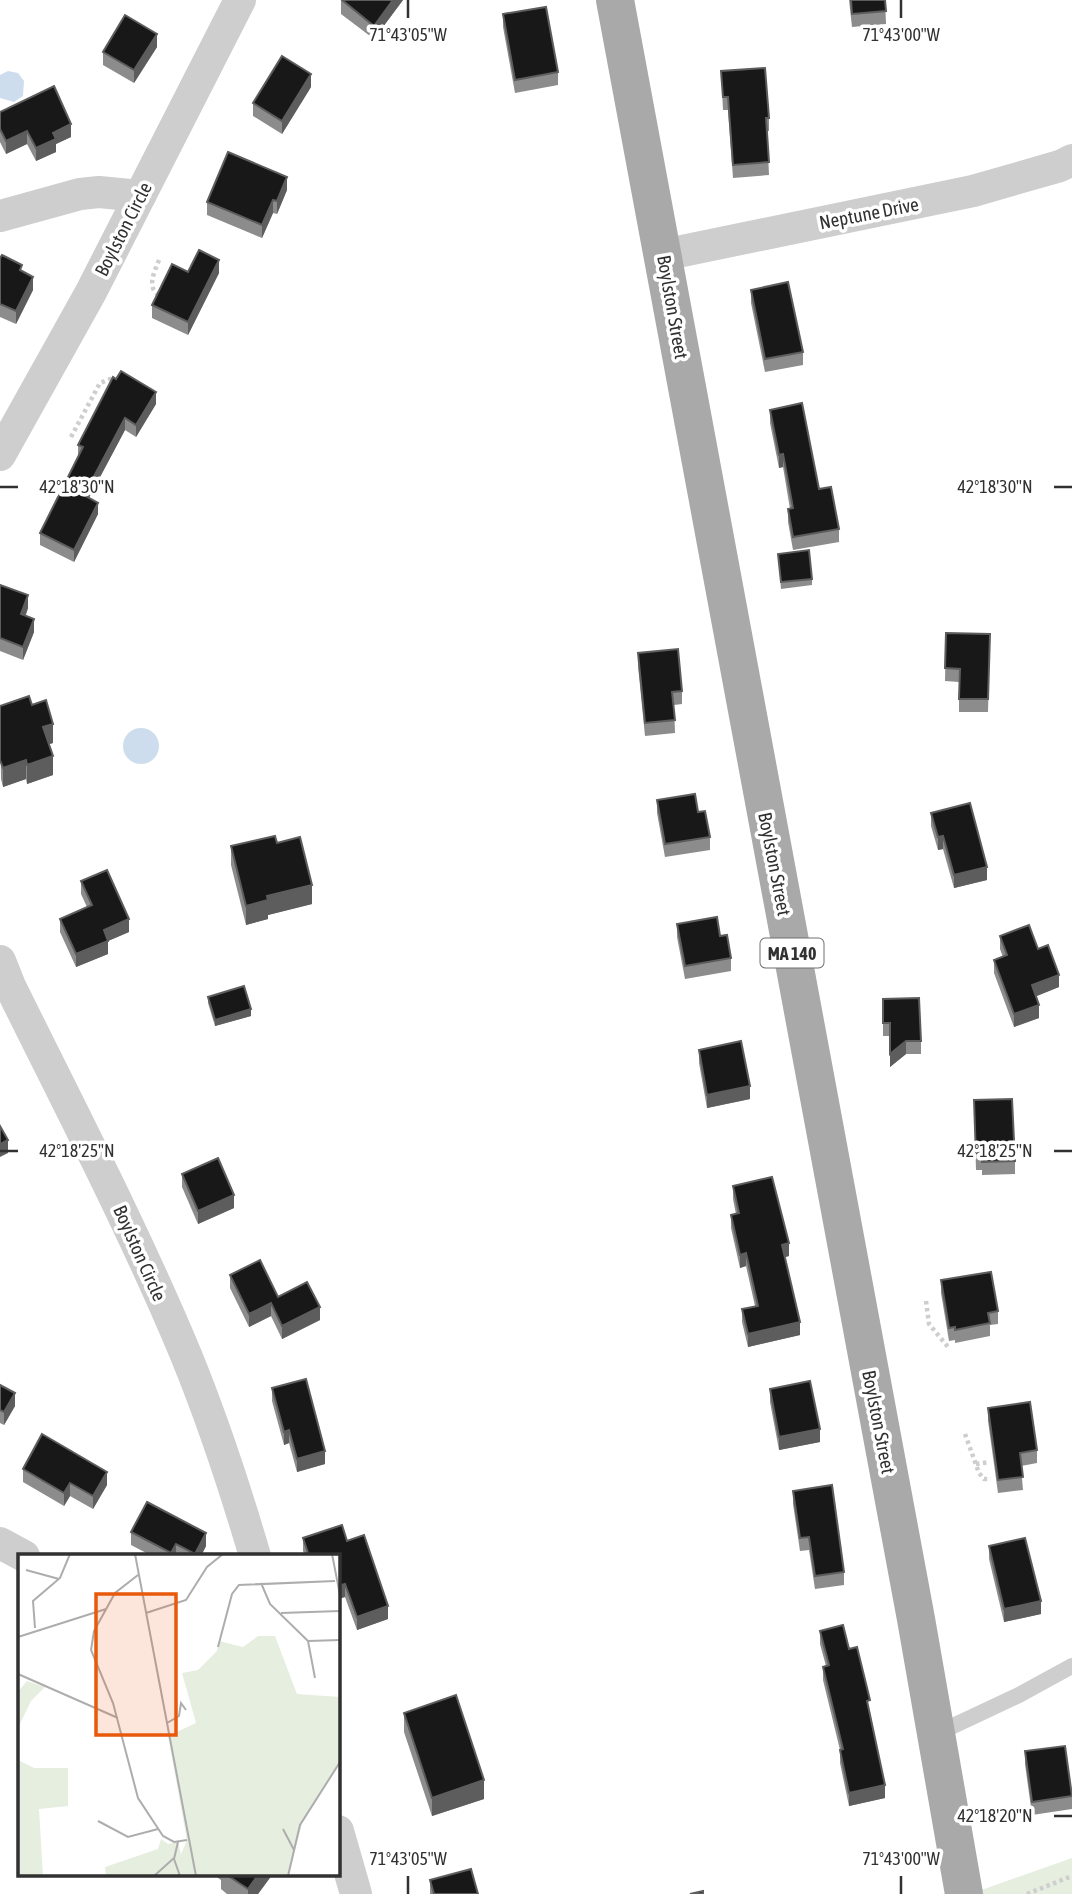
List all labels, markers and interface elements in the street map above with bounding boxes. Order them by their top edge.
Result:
text: 71°43'05"W [369,24,447,45]
text: 71°43'00"W [862,24,940,45]
street label: Boylston Circle [90,178,156,280]
street label: Neptune Drive [817,193,921,233]
street label: Boylston Street [653,253,693,361]
text: 42°18'30"N [39,476,115,497]
text: 42°18'30"N [957,476,1033,497]
street label: Boylston Street [754,810,796,918]
road number: MA 140 [760,938,824,968]
text: 42°18'25"N [39,1140,115,1161]
text: 42°18'25"N [957,1140,1033,1161]
street label: Boylston Circle [109,1202,171,1304]
street label: Boylston Street [858,1368,900,1476]
inset map [18,1554,340,1876]
text: 42°18'20"N [957,1805,1033,1826]
text: 71°43'05"W [369,1848,447,1869]
text: 71°43'00"W [862,1848,940,1869]

